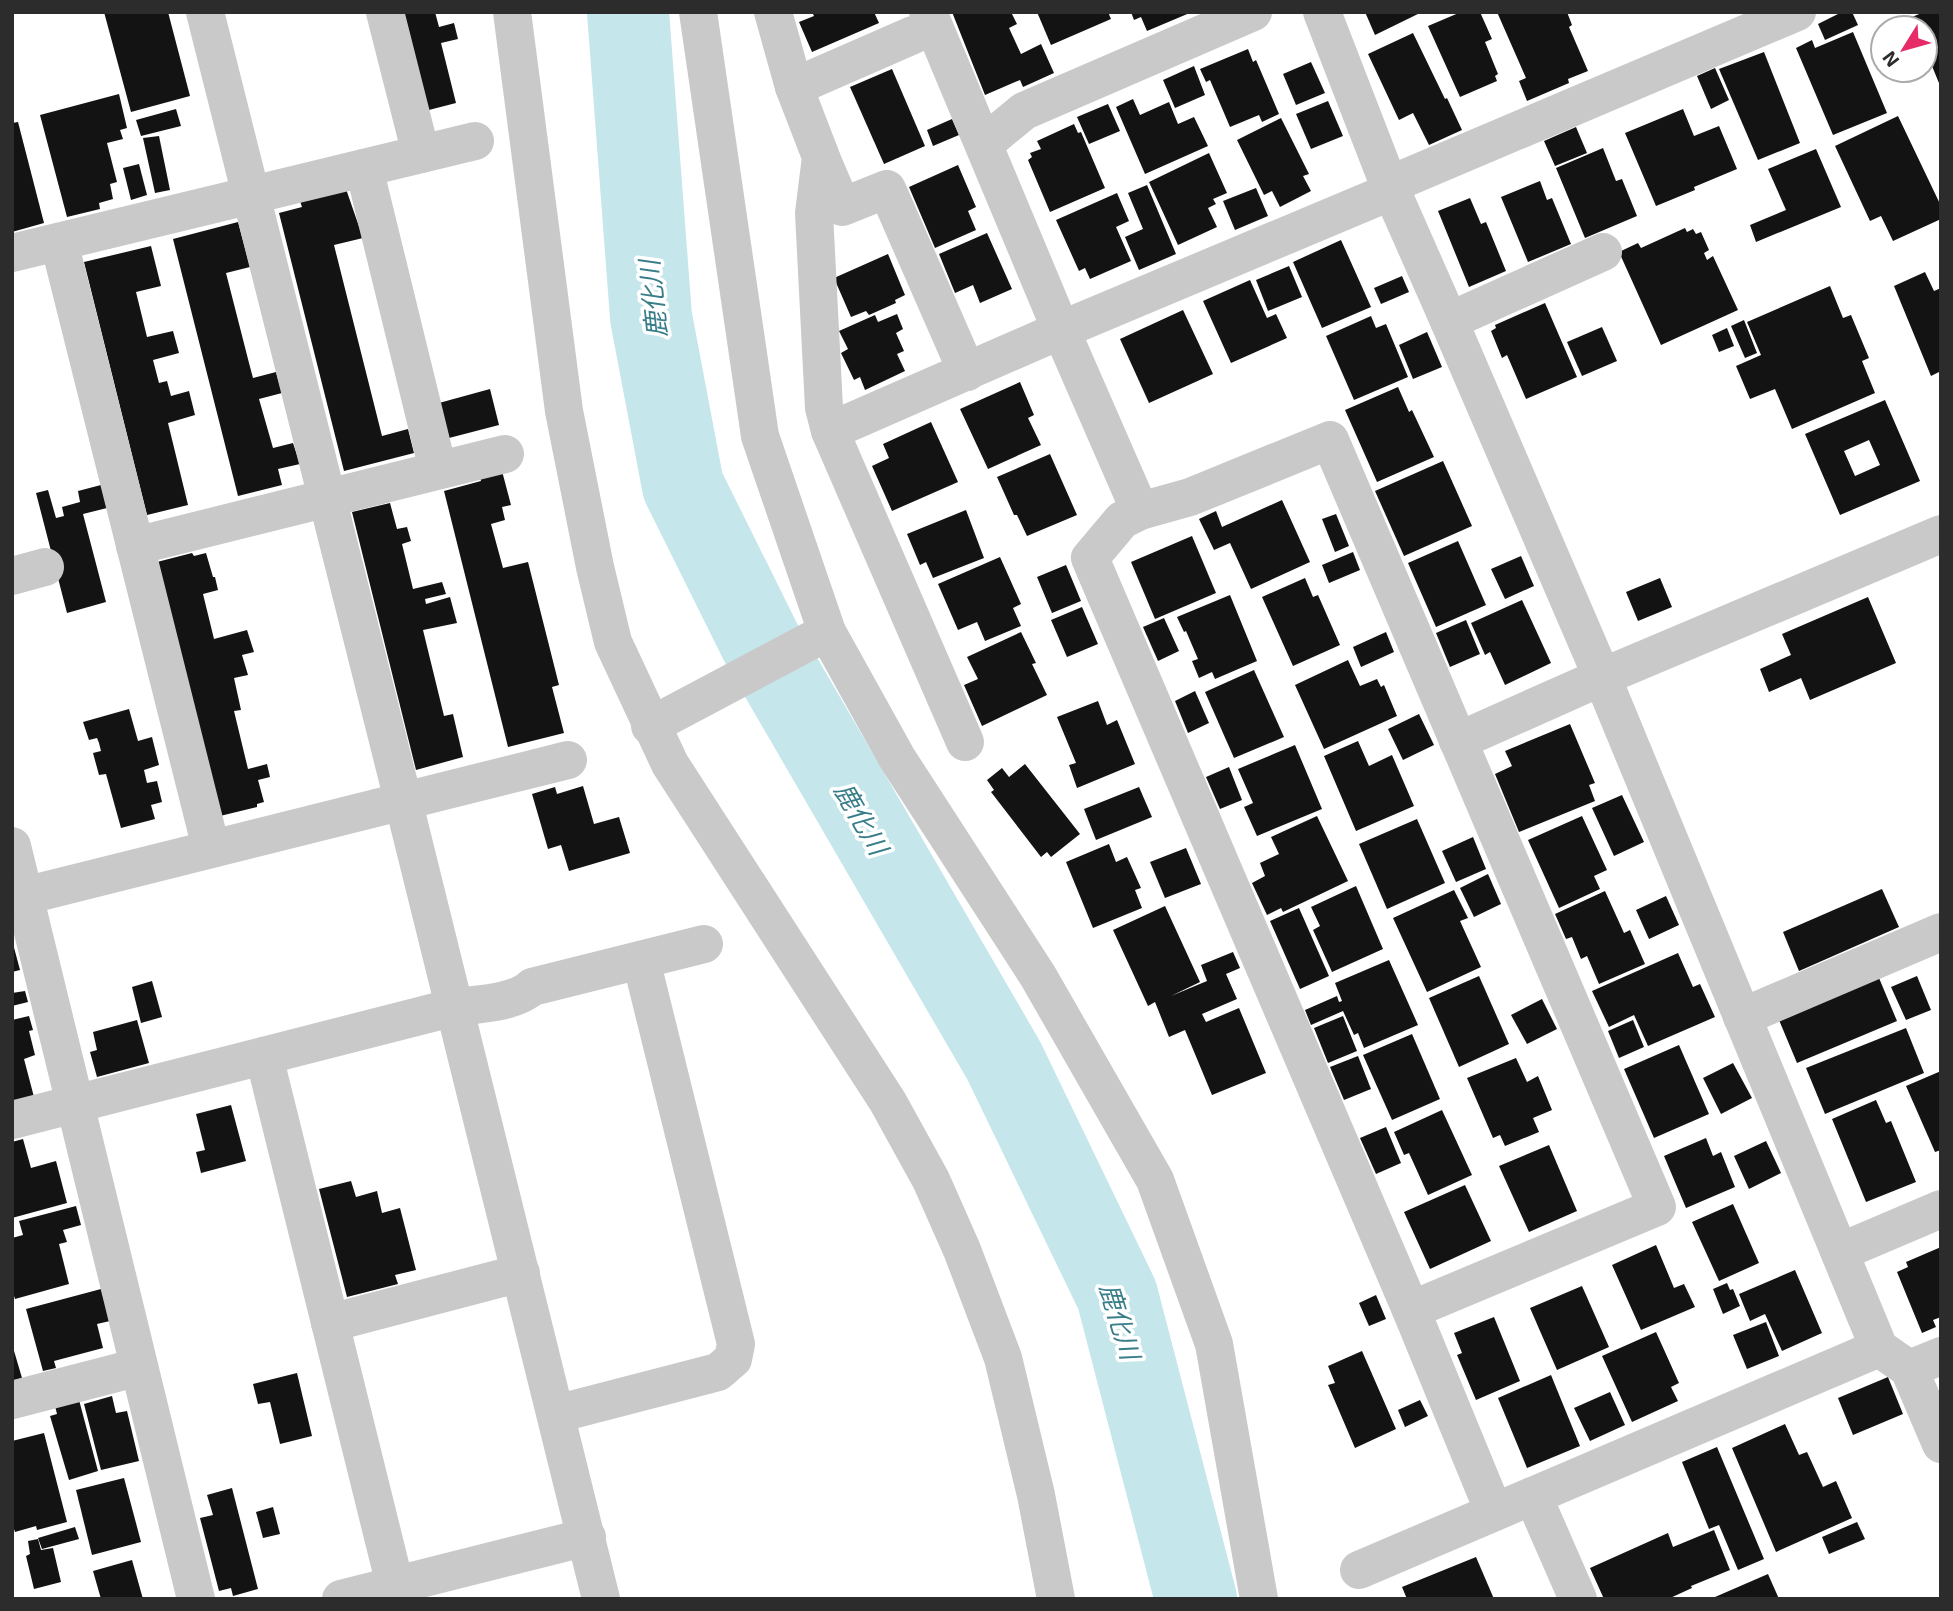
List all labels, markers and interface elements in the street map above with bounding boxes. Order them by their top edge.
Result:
north arrow [1869,14,1939,84]
text: N [1877,47,1903,72]
water label: 鹿化川 [632,256,671,339]
water label: 鹿化川 [829,776,896,862]
water label: 鹿化川 [1095,1279,1148,1366]

